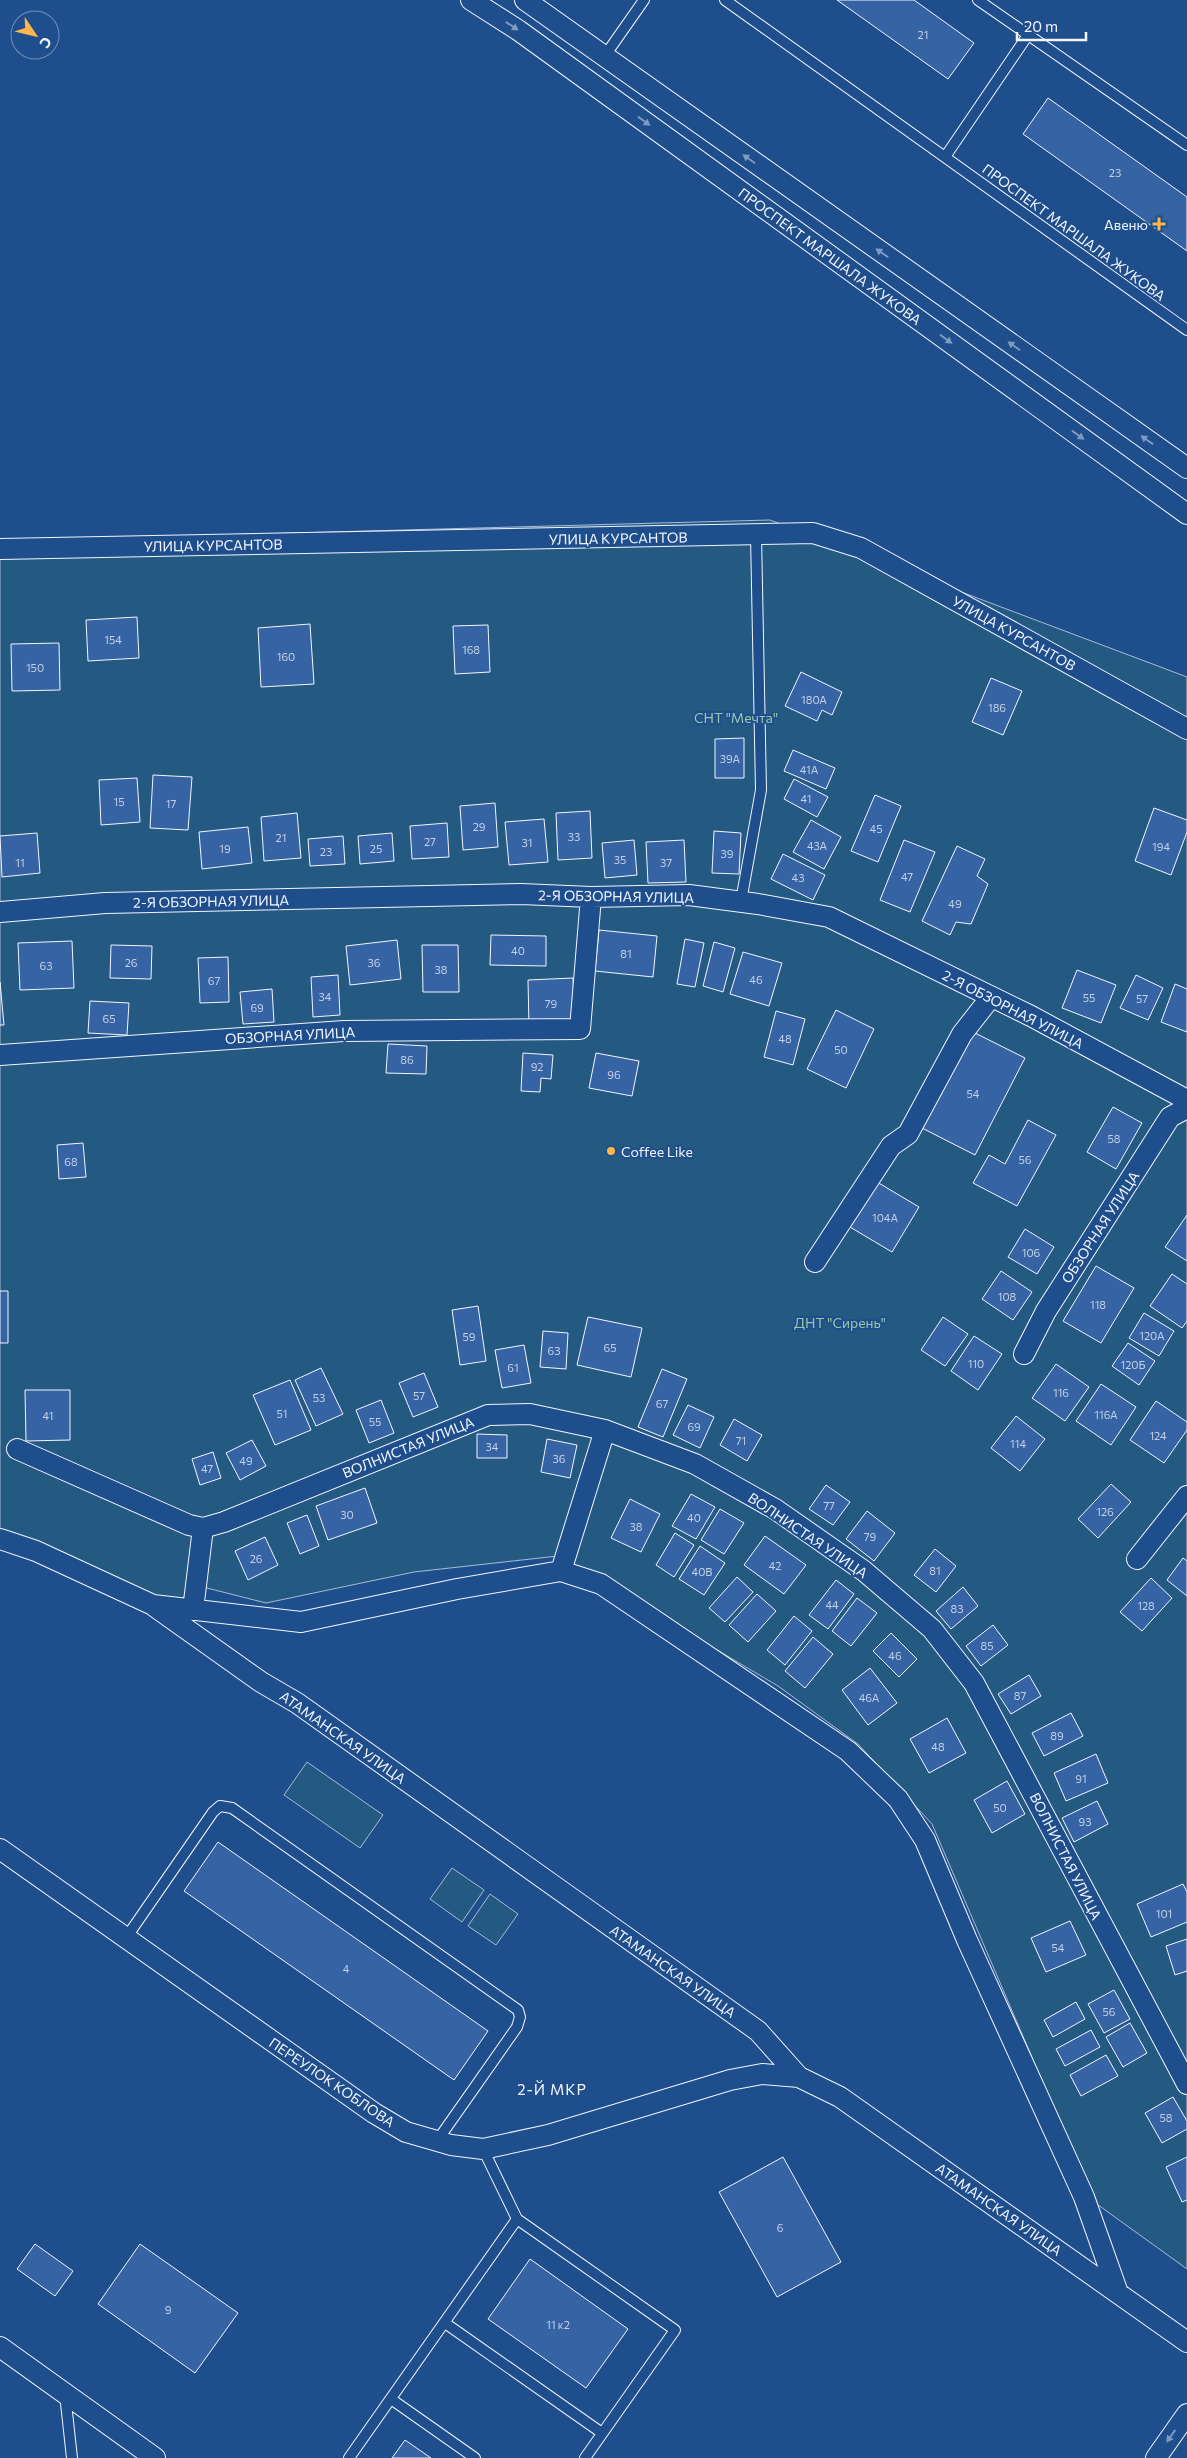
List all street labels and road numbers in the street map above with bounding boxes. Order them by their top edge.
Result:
street label: ПРОСПЕКТ МАРШАЛА ЖУКОВА [979,160,1169,304]
street label: ПРОСПЕКТ МАРШАЛА ЖУКОВА [735,184,925,328]
street label: УЛИЦА КУРСАНТОВ [549,528,687,548]
street label: УЛИЦА КУРСАНТОВ [144,535,282,555]
street label: УЛИЦА КУРСАНТОВ [949,592,1079,674]
street label: 2-Я ОБЗОРНАЯ УЛИЦА [538,886,694,906]
street label: 2-Я ОБЗОРНАЯ УЛИЦА [133,891,289,911]
street label: 2-Я ОБЗОРНАЯ УЛИЦА [940,966,1087,1052]
street label: ОБЗОРНАЯ УЛИЦА [225,1023,356,1047]
street label: ОБЗОРНАЯ УЛИЦА [1057,1167,1143,1286]
street label: ВОЛНИСТАЯ УЛИЦА [340,1413,477,1481]
street label: ВОЛНИСТАЯ УЛИЦА [745,1489,871,1582]
street label: АТАМАНСКАЯ УЛИЦА [277,1687,409,1787]
street label: ВОЛНИСТАЯ УЛИЦА [1027,1790,1106,1923]
street label: АТАМАНСКАЯ УЛИЦА [607,1921,739,2021]
street label: ПЕРЕУЛОК КОБЛОВА [266,2034,398,2131]
street label: АТАМАНСКАЯ УЛИЦА [933,2159,1065,2259]

